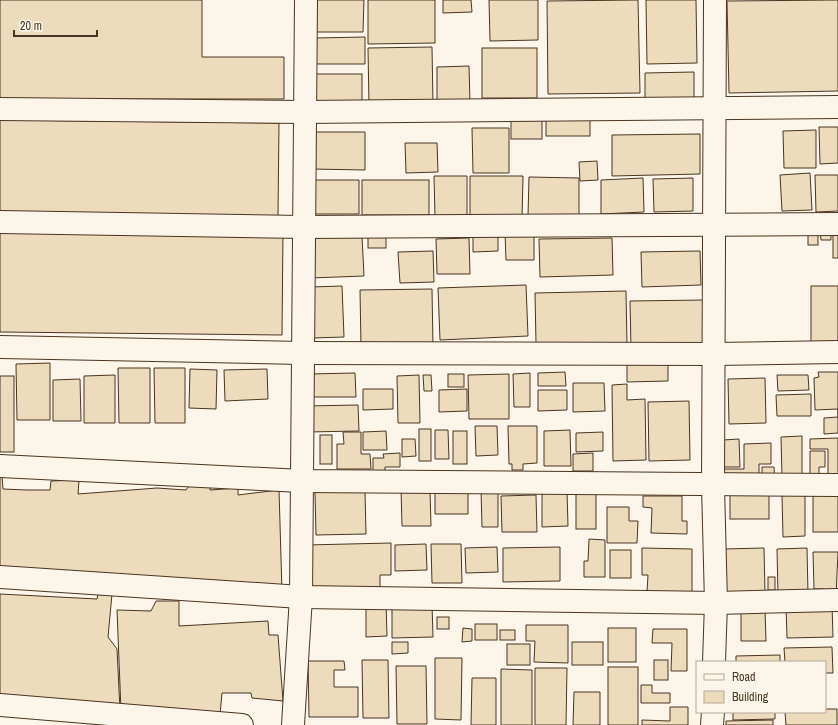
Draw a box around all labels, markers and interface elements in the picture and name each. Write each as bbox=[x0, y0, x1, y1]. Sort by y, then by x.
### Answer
scale bar bbox=[14, 12, 97, 38]
text: 20 m bbox=[20, 18, 42, 34]
legend bbox=[696, 661, 826, 713]
text: Road bbox=[732, 669, 756, 685]
text: Building bbox=[732, 689, 769, 705]

